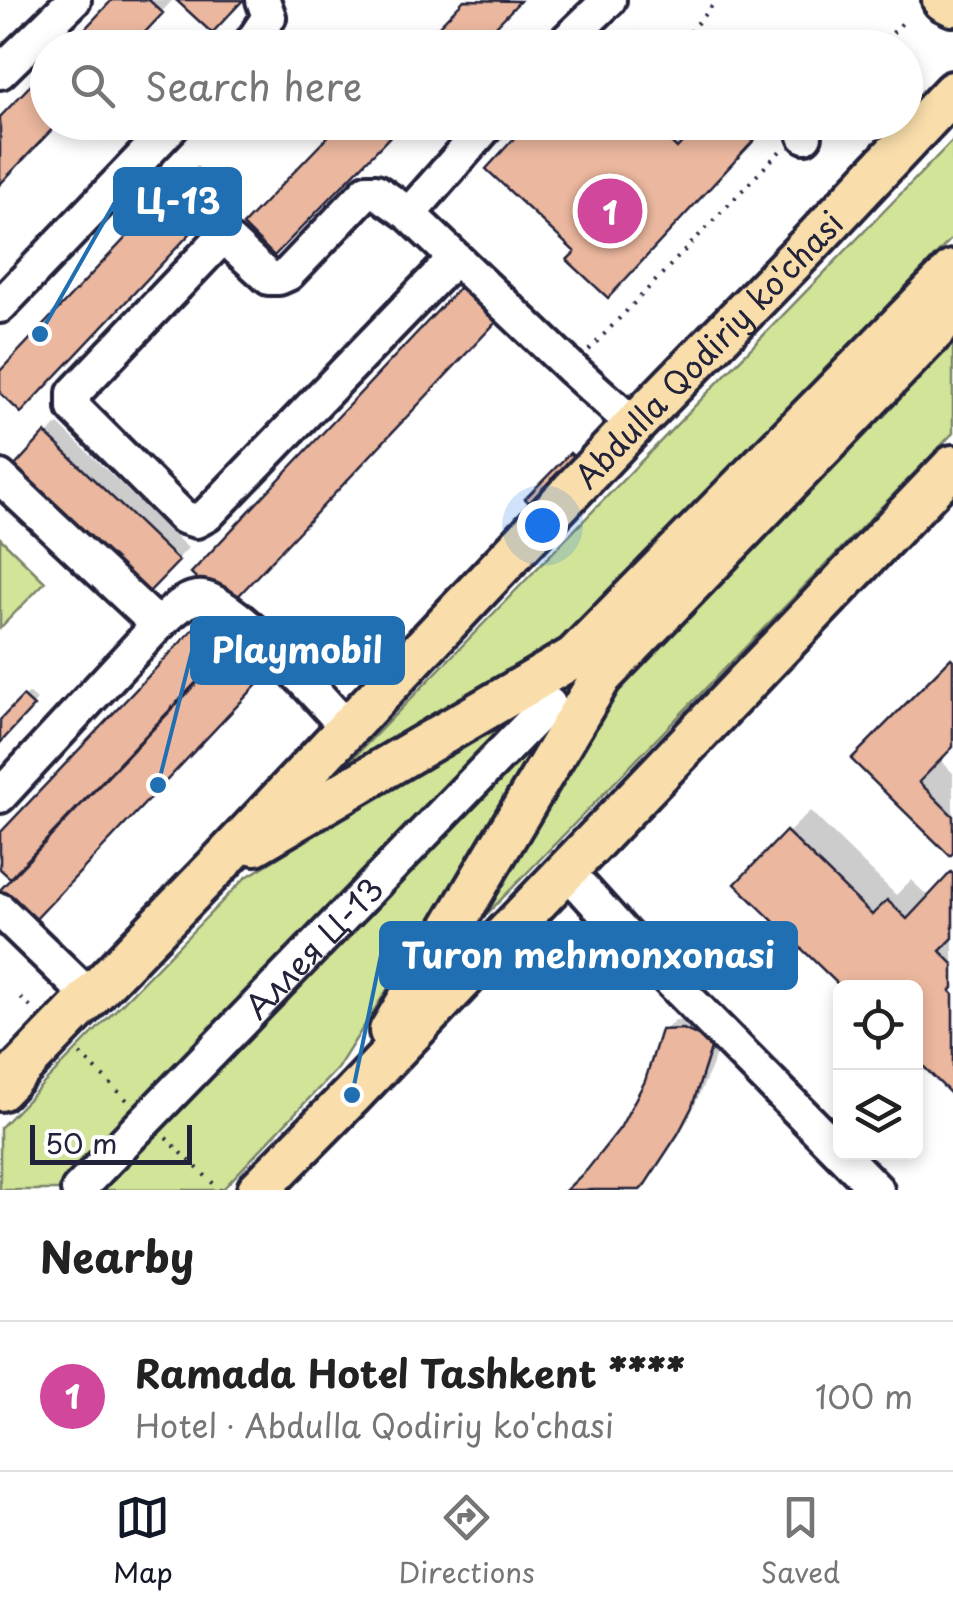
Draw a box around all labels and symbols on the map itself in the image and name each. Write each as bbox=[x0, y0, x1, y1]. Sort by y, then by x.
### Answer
callout: Ц-13 bbox=[115, 169, 240, 234]
text: Ц-13 bbox=[135, 173, 221, 226]
pin: 1 bbox=[578, 174, 642, 248]
street label: Abdulla Qodiriy ko'chasi bbox=[563, 200, 854, 498]
your location bbox=[517, 500, 568, 551]
callout: Playmobil bbox=[192, 618, 403, 683]
text: Playmobil bbox=[211, 622, 383, 675]
street label: Аллея Ц-13 bbox=[233, 865, 394, 1029]
callout: Turon mehmonxonasi bbox=[381, 923, 796, 988]
text: Turon mehmonxonasi bbox=[401, 927, 775, 980]
scale bar bbox=[30, 1120, 192, 1164]

